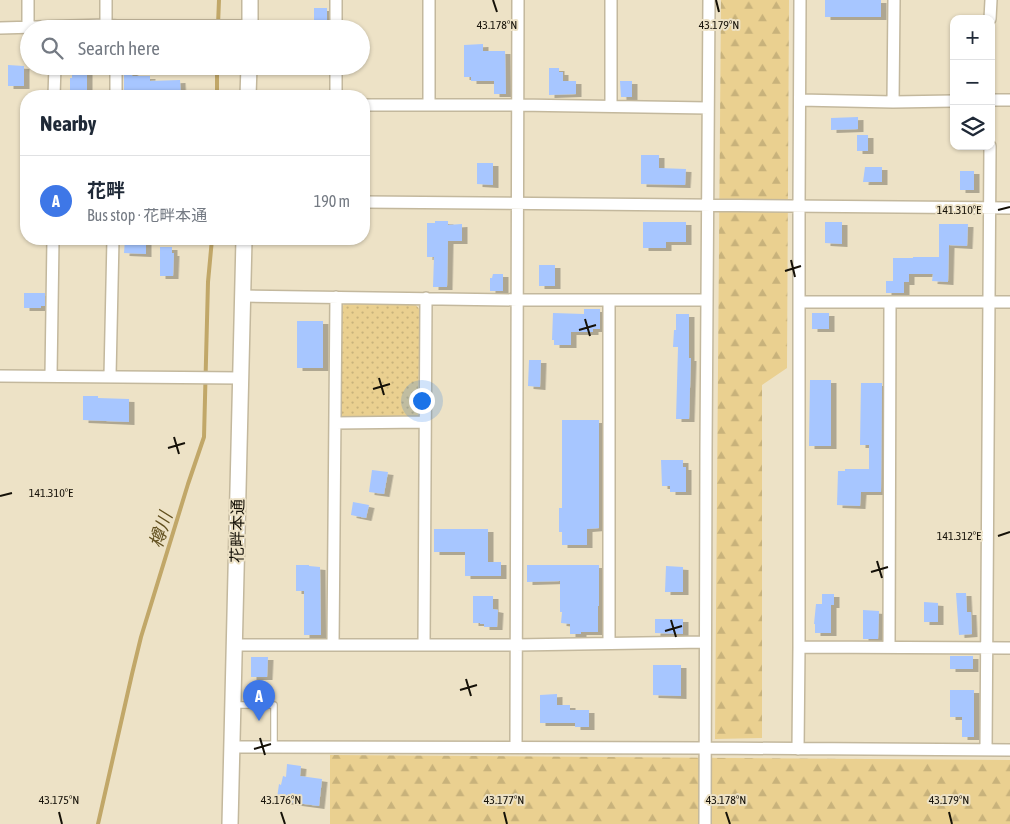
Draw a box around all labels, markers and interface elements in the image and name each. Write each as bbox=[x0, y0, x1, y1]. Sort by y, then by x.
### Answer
map controls bbox=[950, 15, 995, 150]
button: + bbox=[950, 15, 995, 60]
text: 43.178°N bbox=[477, 18, 517, 32]
text: 43.179°N bbox=[699, 18, 739, 32]
search box bbox=[20, 20, 370, 75]
icon: search bbox=[38, 34, 66, 62]
text: Search here bbox=[78, 37, 160, 59]
button: − bbox=[950, 60, 995, 105]
button: layers bbox=[950, 105, 995, 150]
text: Nearby bbox=[40, 111, 96, 135]
text: 花畔 bbox=[87, 179, 125, 201]
text: A bbox=[52, 192, 60, 210]
text: 190 m bbox=[314, 192, 350, 210]
text: 141.310°E bbox=[937, 203, 981, 217]
text: Bus stop · 花畔本通 bbox=[87, 206, 207, 224]
your location bbox=[409, 388, 435, 414]
text: 141.310°E bbox=[29, 486, 73, 500]
street label: 花畔本通 bbox=[227, 499, 247, 563]
water label: 樽川 bbox=[145, 508, 177, 550]
text: 141.312°E bbox=[937, 529, 981, 543]
pin: A bbox=[243, 680, 275, 721]
text: 43.175°N bbox=[39, 793, 79, 807]
text: 43.176°N bbox=[261, 793, 301, 807]
text: 43.177°N bbox=[484, 793, 524, 807]
text: 43.178°N bbox=[706, 793, 746, 807]
text: 43.179°N bbox=[929, 793, 969, 807]

